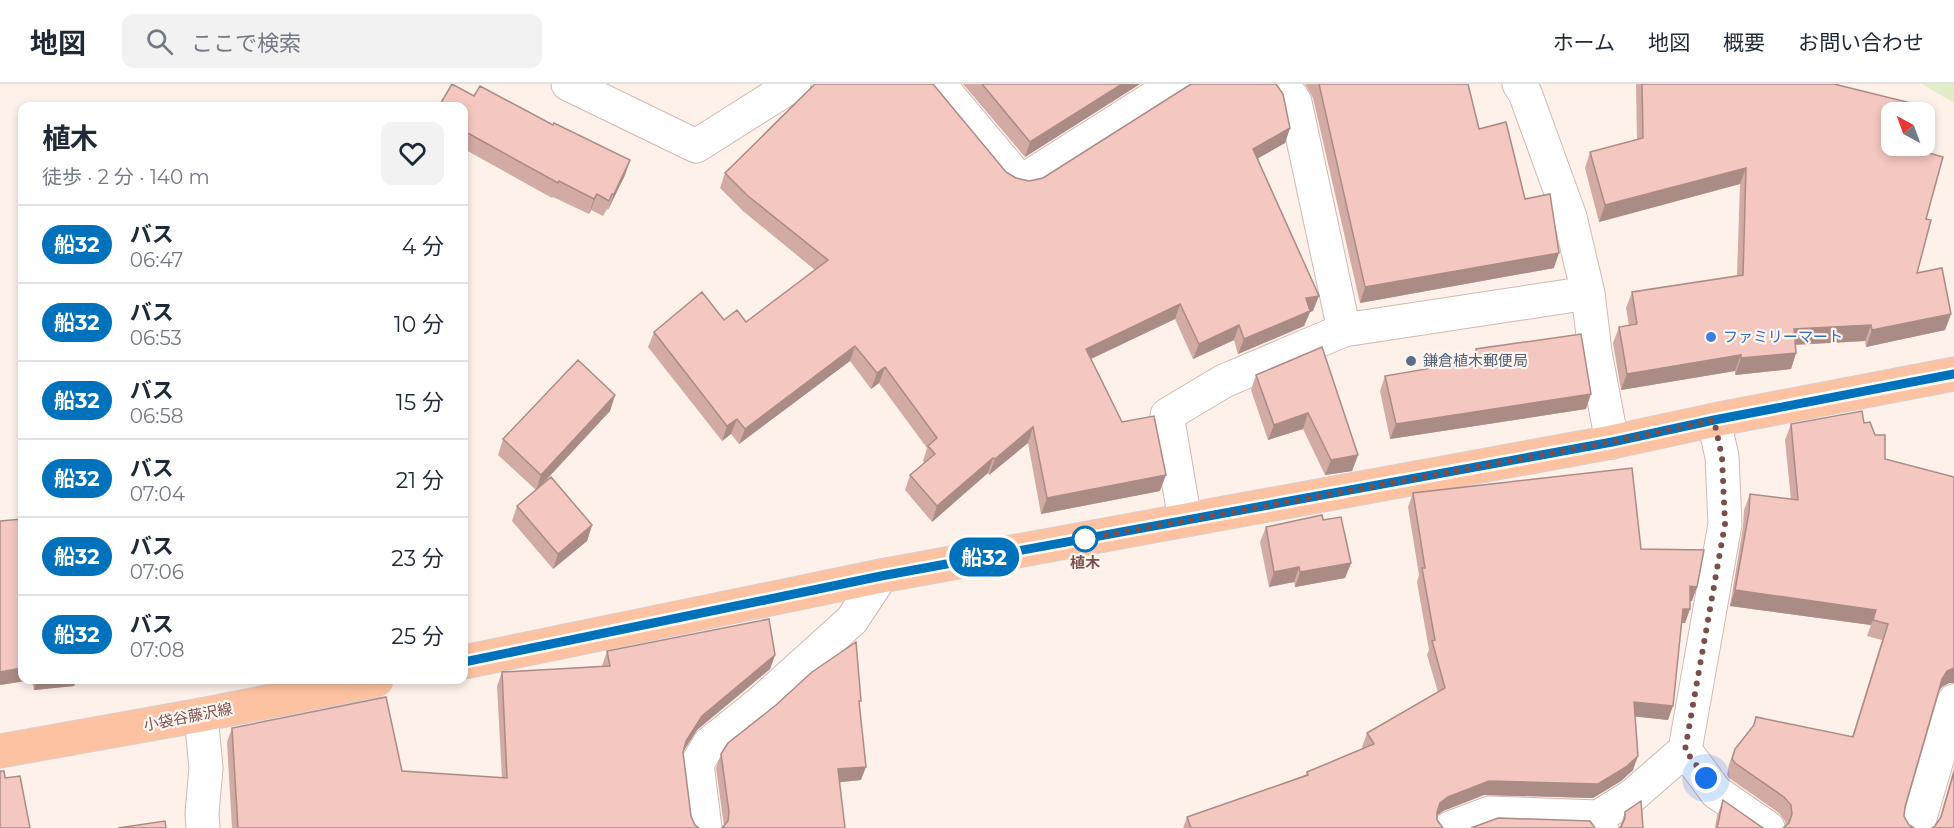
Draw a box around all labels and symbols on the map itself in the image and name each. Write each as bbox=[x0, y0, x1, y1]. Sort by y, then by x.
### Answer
north arrow bbox=[1881, 102, 1935, 156]
place label: ファミリーマート bbox=[1723, 327, 1843, 346]
marker: ファミリーマート bbox=[1704, 330, 1718, 344]
place label: 鎌倉植木郵便局 bbox=[1423, 351, 1528, 370]
marker: 鎌倉植木郵便局 bbox=[1404, 354, 1418, 368]
marker: 植木 bbox=[1072, 526, 1098, 552]
line badge: 船32 bbox=[950, 538, 1018, 576]
place label: 植木 bbox=[1070, 553, 1100, 572]
street label: 小袋谷藤沢線 bbox=[142, 699, 234, 734]
your location bbox=[1691, 763, 1721, 793]

